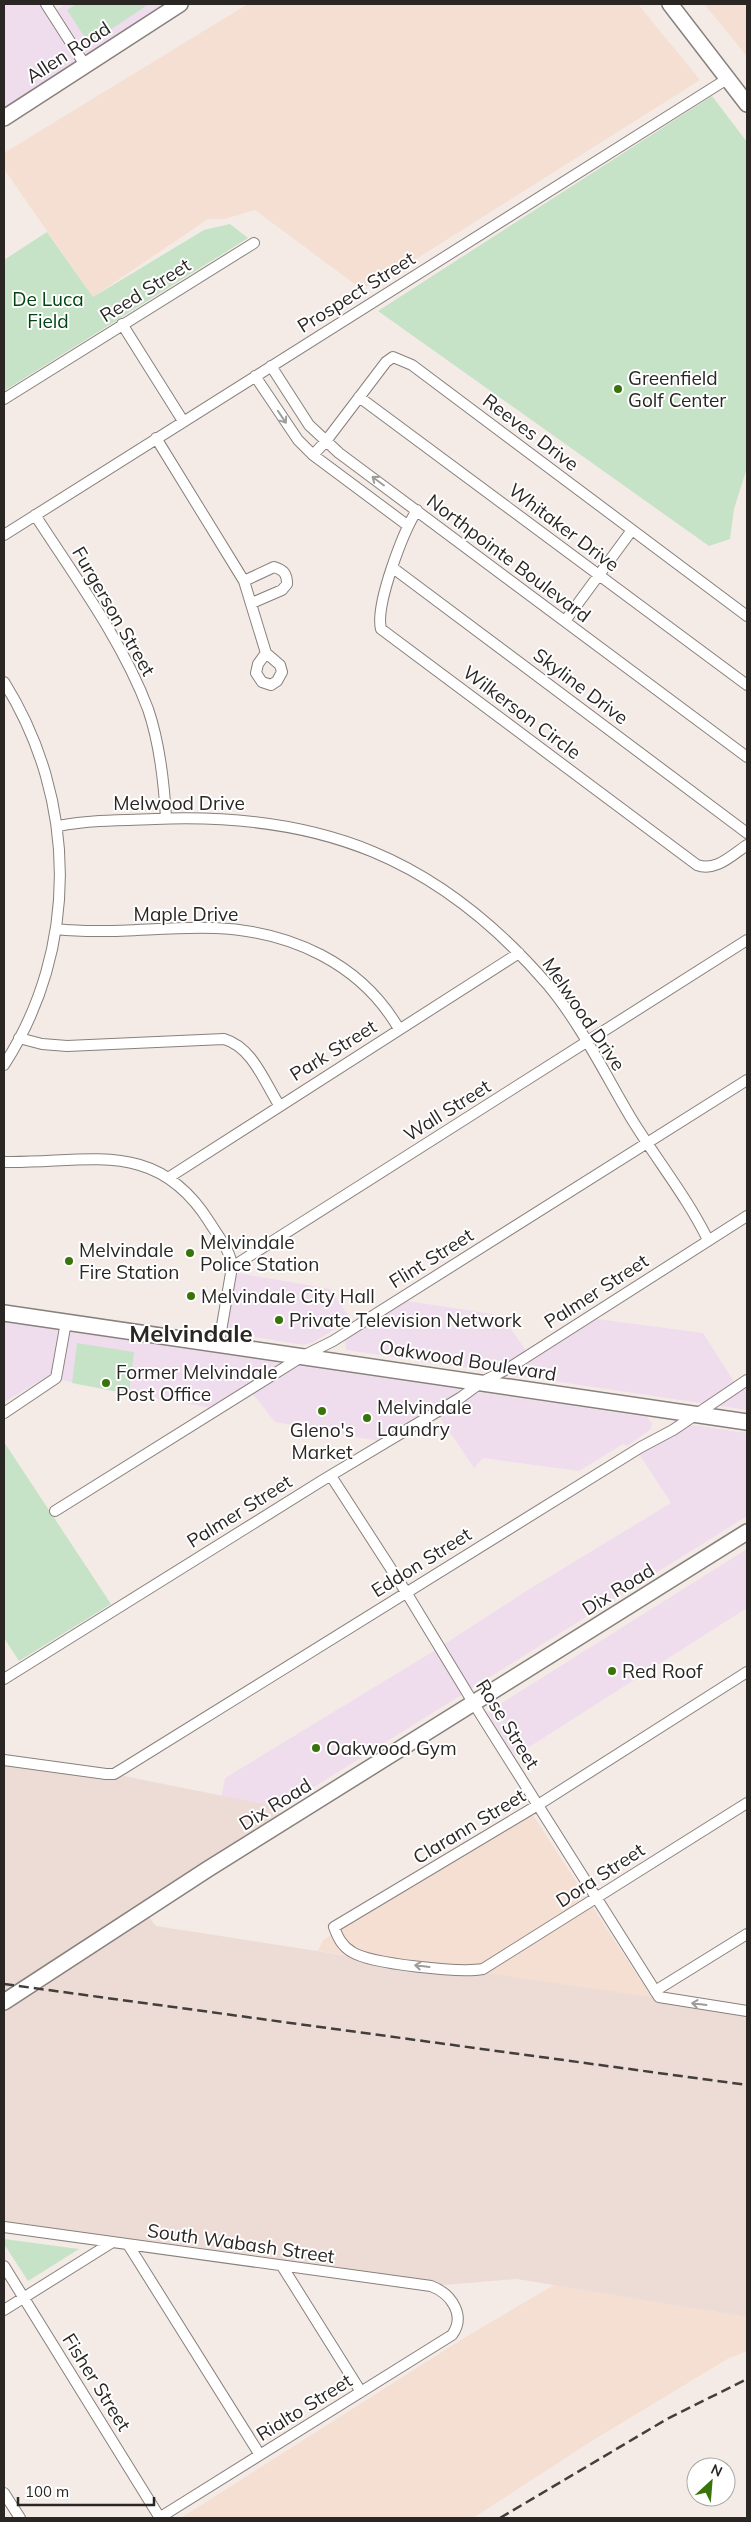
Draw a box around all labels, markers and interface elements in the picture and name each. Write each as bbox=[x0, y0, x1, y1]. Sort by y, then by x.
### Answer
street label: Allen Road bbox=[21, 16, 115, 88]
street label: Prospect Street bbox=[293, 246, 420, 338]
street label: Reed Street bbox=[95, 252, 195, 327]
park label: De Luca Field bbox=[12, 287, 84, 333]
place label: Greenfield Golf Center bbox=[628, 366, 726, 412]
marker: Greenfield Golf Center bbox=[612, 383, 624, 395]
street label: Reeves Drive bbox=[478, 388, 584, 476]
one-way arrow bbox=[277, 409, 287, 423]
one-way arrow bbox=[371, 476, 385, 486]
street label: Whitaker Drive bbox=[504, 478, 624, 576]
street label: Northpointe Boulevard bbox=[422, 489, 596, 627]
street label: Furgerson Street bbox=[67, 542, 161, 680]
street label: Skyline Drive bbox=[529, 642, 633, 730]
street label: Wilkerson Circle bbox=[458, 660, 586, 764]
street label: Melwood Drive bbox=[113, 791, 245, 815]
street label: Maple Drive bbox=[134, 902, 238, 926]
street label: Melwood Drive bbox=[537, 953, 631, 1075]
street label: Park Street bbox=[285, 1014, 381, 1086]
street label: Wall Street bbox=[399, 1074, 495, 1146]
street label: Flint Street bbox=[384, 1222, 478, 1293]
place label: Melvindale Police Station bbox=[200, 1230, 319, 1276]
place label: Melvindale Fire Station bbox=[79, 1238, 179, 1284]
marker: Melvindale Police Station bbox=[184, 1247, 196, 1259]
street label: Palmer Street bbox=[539, 1248, 653, 1334]
marker: Melvindale Fire Station bbox=[63, 1255, 75, 1267]
place label: Melvindale City Hall bbox=[201, 1284, 375, 1308]
marker: Melvindale City Hall bbox=[185, 1290, 197, 1302]
place label: Private Television Network bbox=[289, 1308, 522, 1332]
marker: Private Television Network bbox=[273, 1314, 285, 1326]
district label: Melvindale bbox=[129, 1318, 253, 1348]
street label: Oakwood Boulevard bbox=[378, 1334, 558, 1386]
place label: Former Melvindale Post Office bbox=[116, 1360, 278, 1406]
marker: Former Melvindale Post Office bbox=[100, 1377, 112, 1389]
place label: Melvindale Laundry bbox=[377, 1395, 472, 1441]
marker: Gleno's Market bbox=[316, 1405, 328, 1417]
marker: Melvindale Laundry bbox=[361, 1412, 373, 1424]
place label: Gleno's Market bbox=[290, 1418, 354, 1464]
street label: Palmer Street bbox=[182, 1469, 296, 1553]
street label: Eddon Street bbox=[367, 1522, 476, 1602]
street label: Dix Road bbox=[578, 1558, 658, 1620]
place label: Red Roof bbox=[622, 1659, 703, 1683]
marker: Red Roof bbox=[606, 1665, 618, 1677]
street label: Rose Street bbox=[471, 1675, 545, 1773]
place label: Oakwood Gym bbox=[326, 1736, 457, 1760]
marker: Oakwood Gym bbox=[310, 1742, 322, 1754]
street label: Dix Road bbox=[235, 1773, 315, 1835]
street label: Clarann Street bbox=[408, 1783, 530, 1869]
street label: Dora Street bbox=[551, 1837, 649, 1913]
one-way arrow bbox=[414, 1961, 430, 1971]
one-way arrow bbox=[692, 1999, 708, 2009]
street label: South Wabash Street bbox=[146, 2218, 336, 2268]
street label: Fisher Street bbox=[58, 2329, 137, 2436]
street label: Rialto Street bbox=[252, 2368, 357, 2446]
north arrow bbox=[686, 2457, 736, 2507]
text: N bbox=[708, 2460, 725, 2481]
scale bar bbox=[18, 2474, 154, 2506]
text: 100 m bbox=[25, 2482, 69, 2501]

